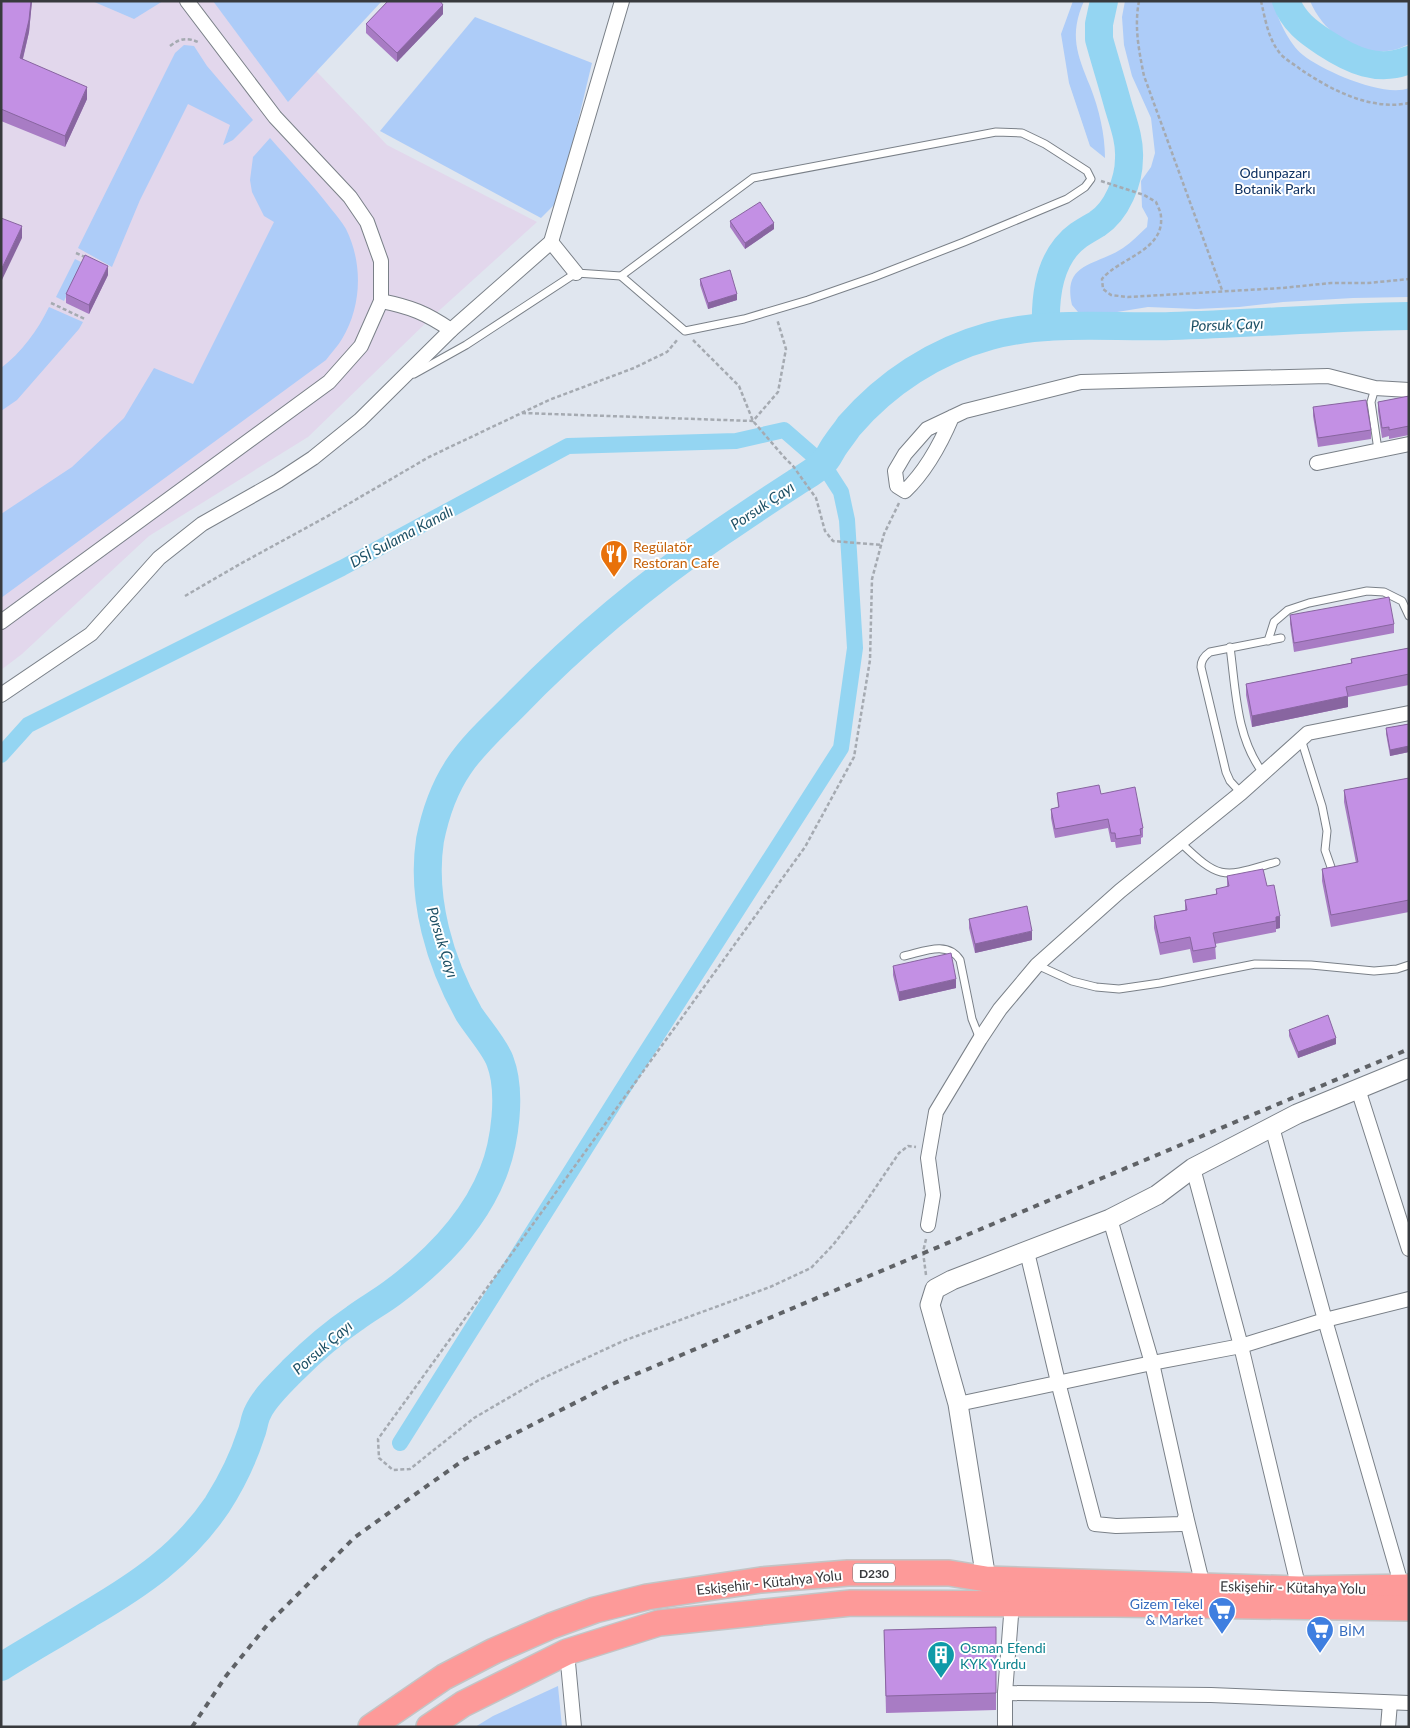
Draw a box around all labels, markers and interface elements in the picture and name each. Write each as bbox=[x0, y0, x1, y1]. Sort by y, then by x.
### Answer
park label: Odunpazarı Botanik Parkı bbox=[1234, 164, 1316, 197]
water label: Porsuk Çayı bbox=[1190, 314, 1264, 334]
water label: Porsuk Çayı bbox=[727, 477, 797, 533]
water label: DSİ Sulama Kanalı bbox=[346, 501, 456, 571]
place label: Regülatör Restoran Cafe bbox=[633, 538, 719, 571]
restaurant icon: Regülatör Restoran Cafe bbox=[599, 539, 629, 578]
water label: Porsuk Çayı bbox=[424, 904, 462, 980]
water label: Porsuk Çayı bbox=[289, 1316, 355, 1378]
road number: D230 bbox=[853, 1564, 895, 1582]
street label: Eskişehir - Kütahya Yolu bbox=[696, 1566, 842, 1598]
street label: Eskişehir - Kütahya Yolu bbox=[1220, 1577, 1366, 1597]
place label: Gizem Tekel & Market bbox=[1130, 1595, 1203, 1628]
supermarket icon: Gizem Tekel & Market bbox=[1207, 1596, 1237, 1635]
supermarket icon: BİM bbox=[1305, 1615, 1335, 1654]
place label: BİM bbox=[1339, 1622, 1365, 1639]
place label: Osman Efendi KYK Yurdu bbox=[960, 1639, 1046, 1672]
building icon: Osman Efendi KYK Yurdu bbox=[926, 1640, 956, 1679]

